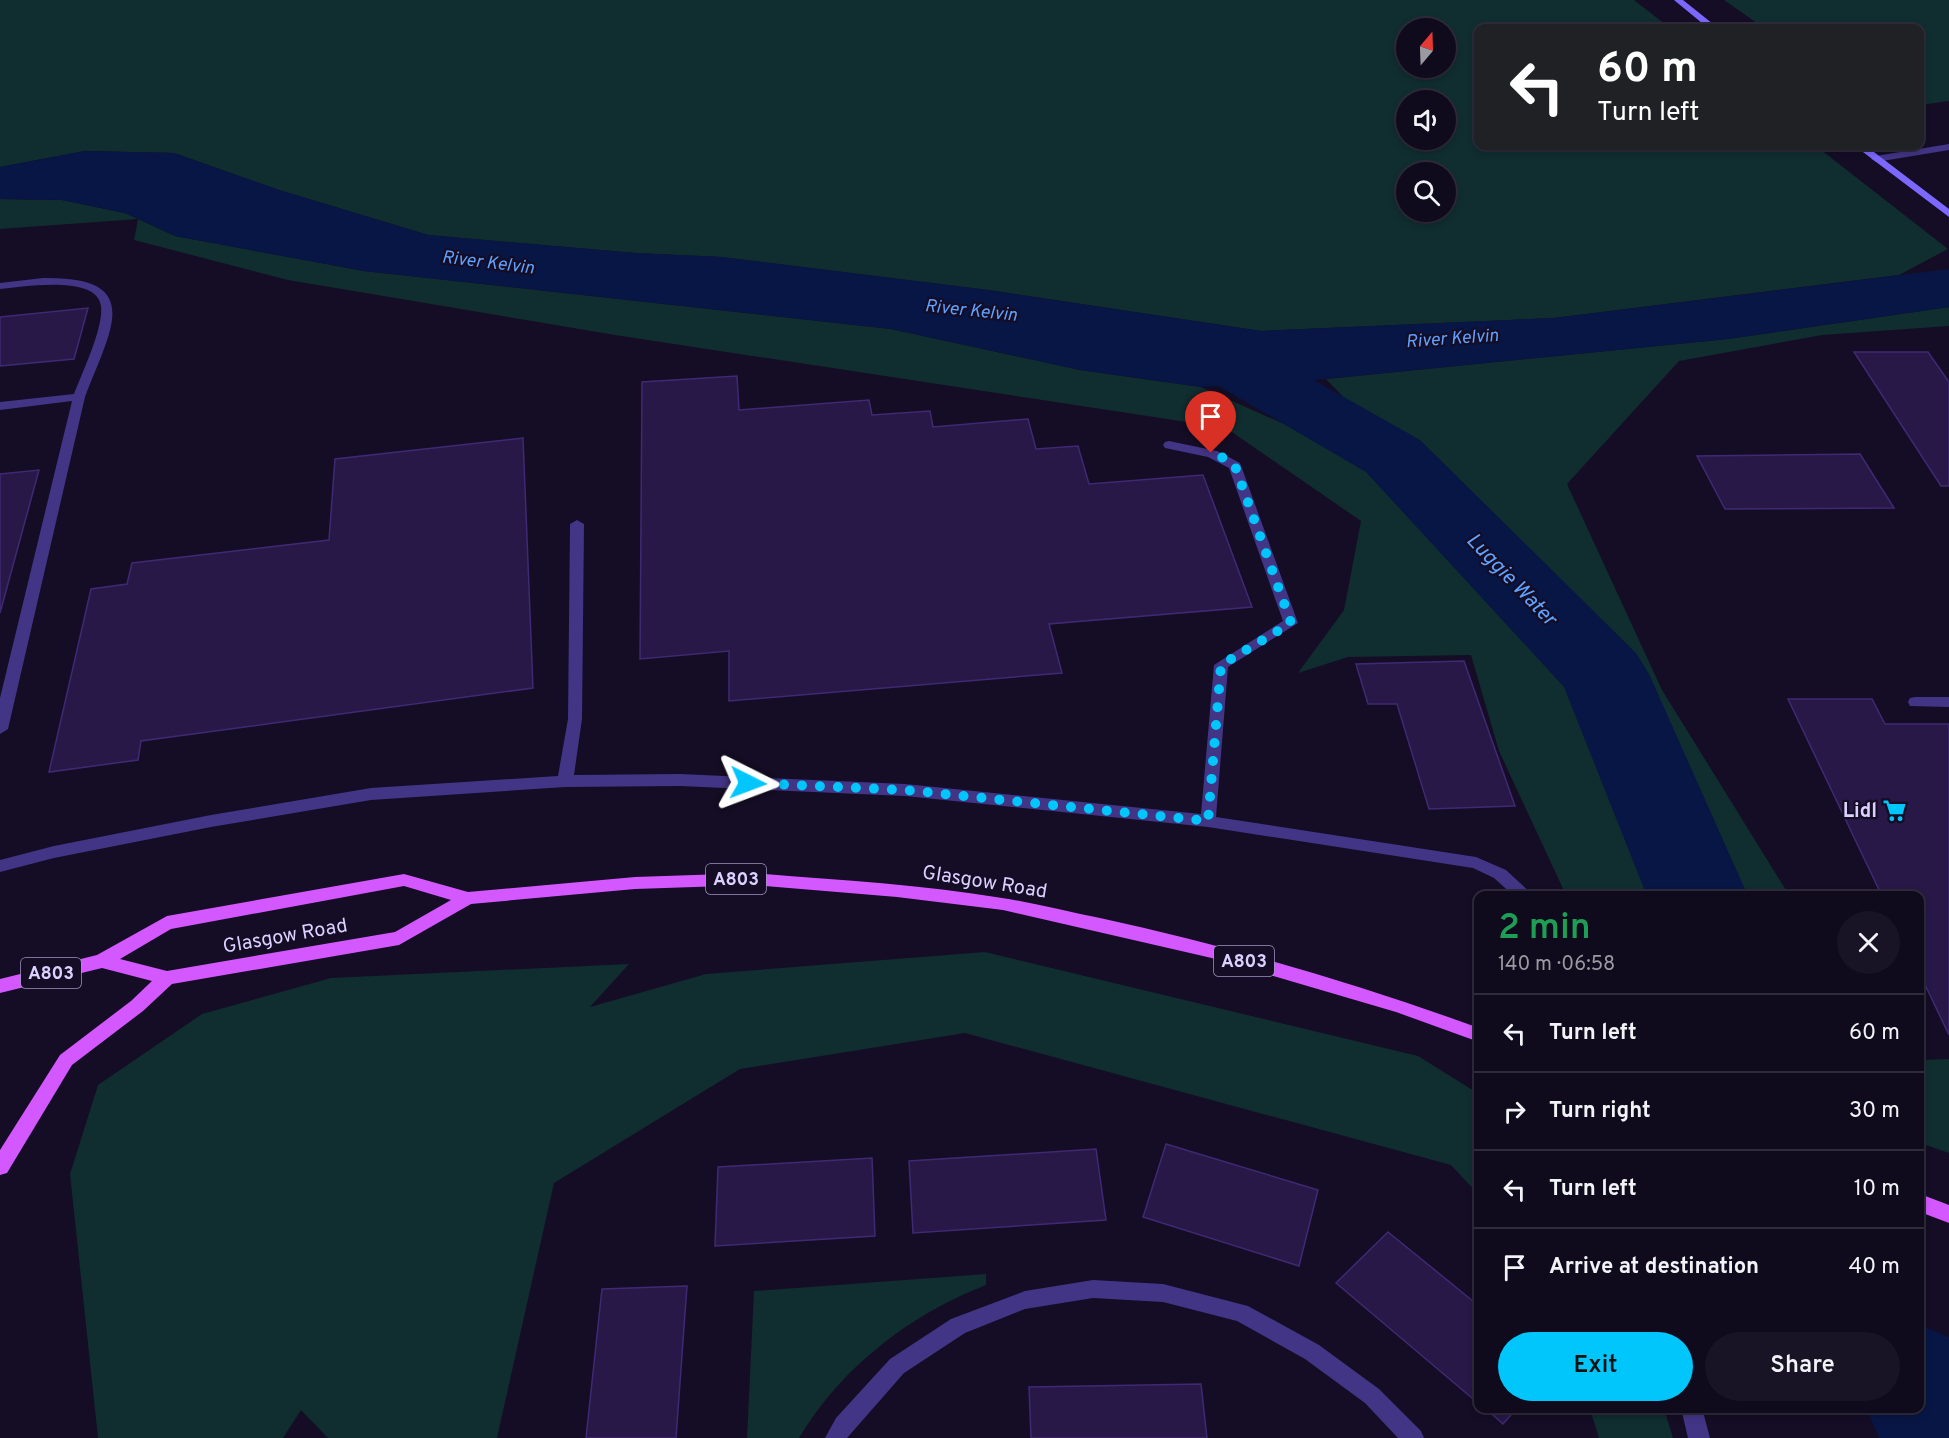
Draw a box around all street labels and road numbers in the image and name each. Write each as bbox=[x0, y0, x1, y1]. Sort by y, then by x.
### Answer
street label: Glasgow Road bbox=[920, 860, 1049, 906]
road number: A803 bbox=[706, 864, 766, 894]
street label: Glasgow Road bbox=[221, 913, 350, 961]
road number: A803 bbox=[1214, 946, 1274, 976]
road number: A803 bbox=[21, 958, 81, 988]

